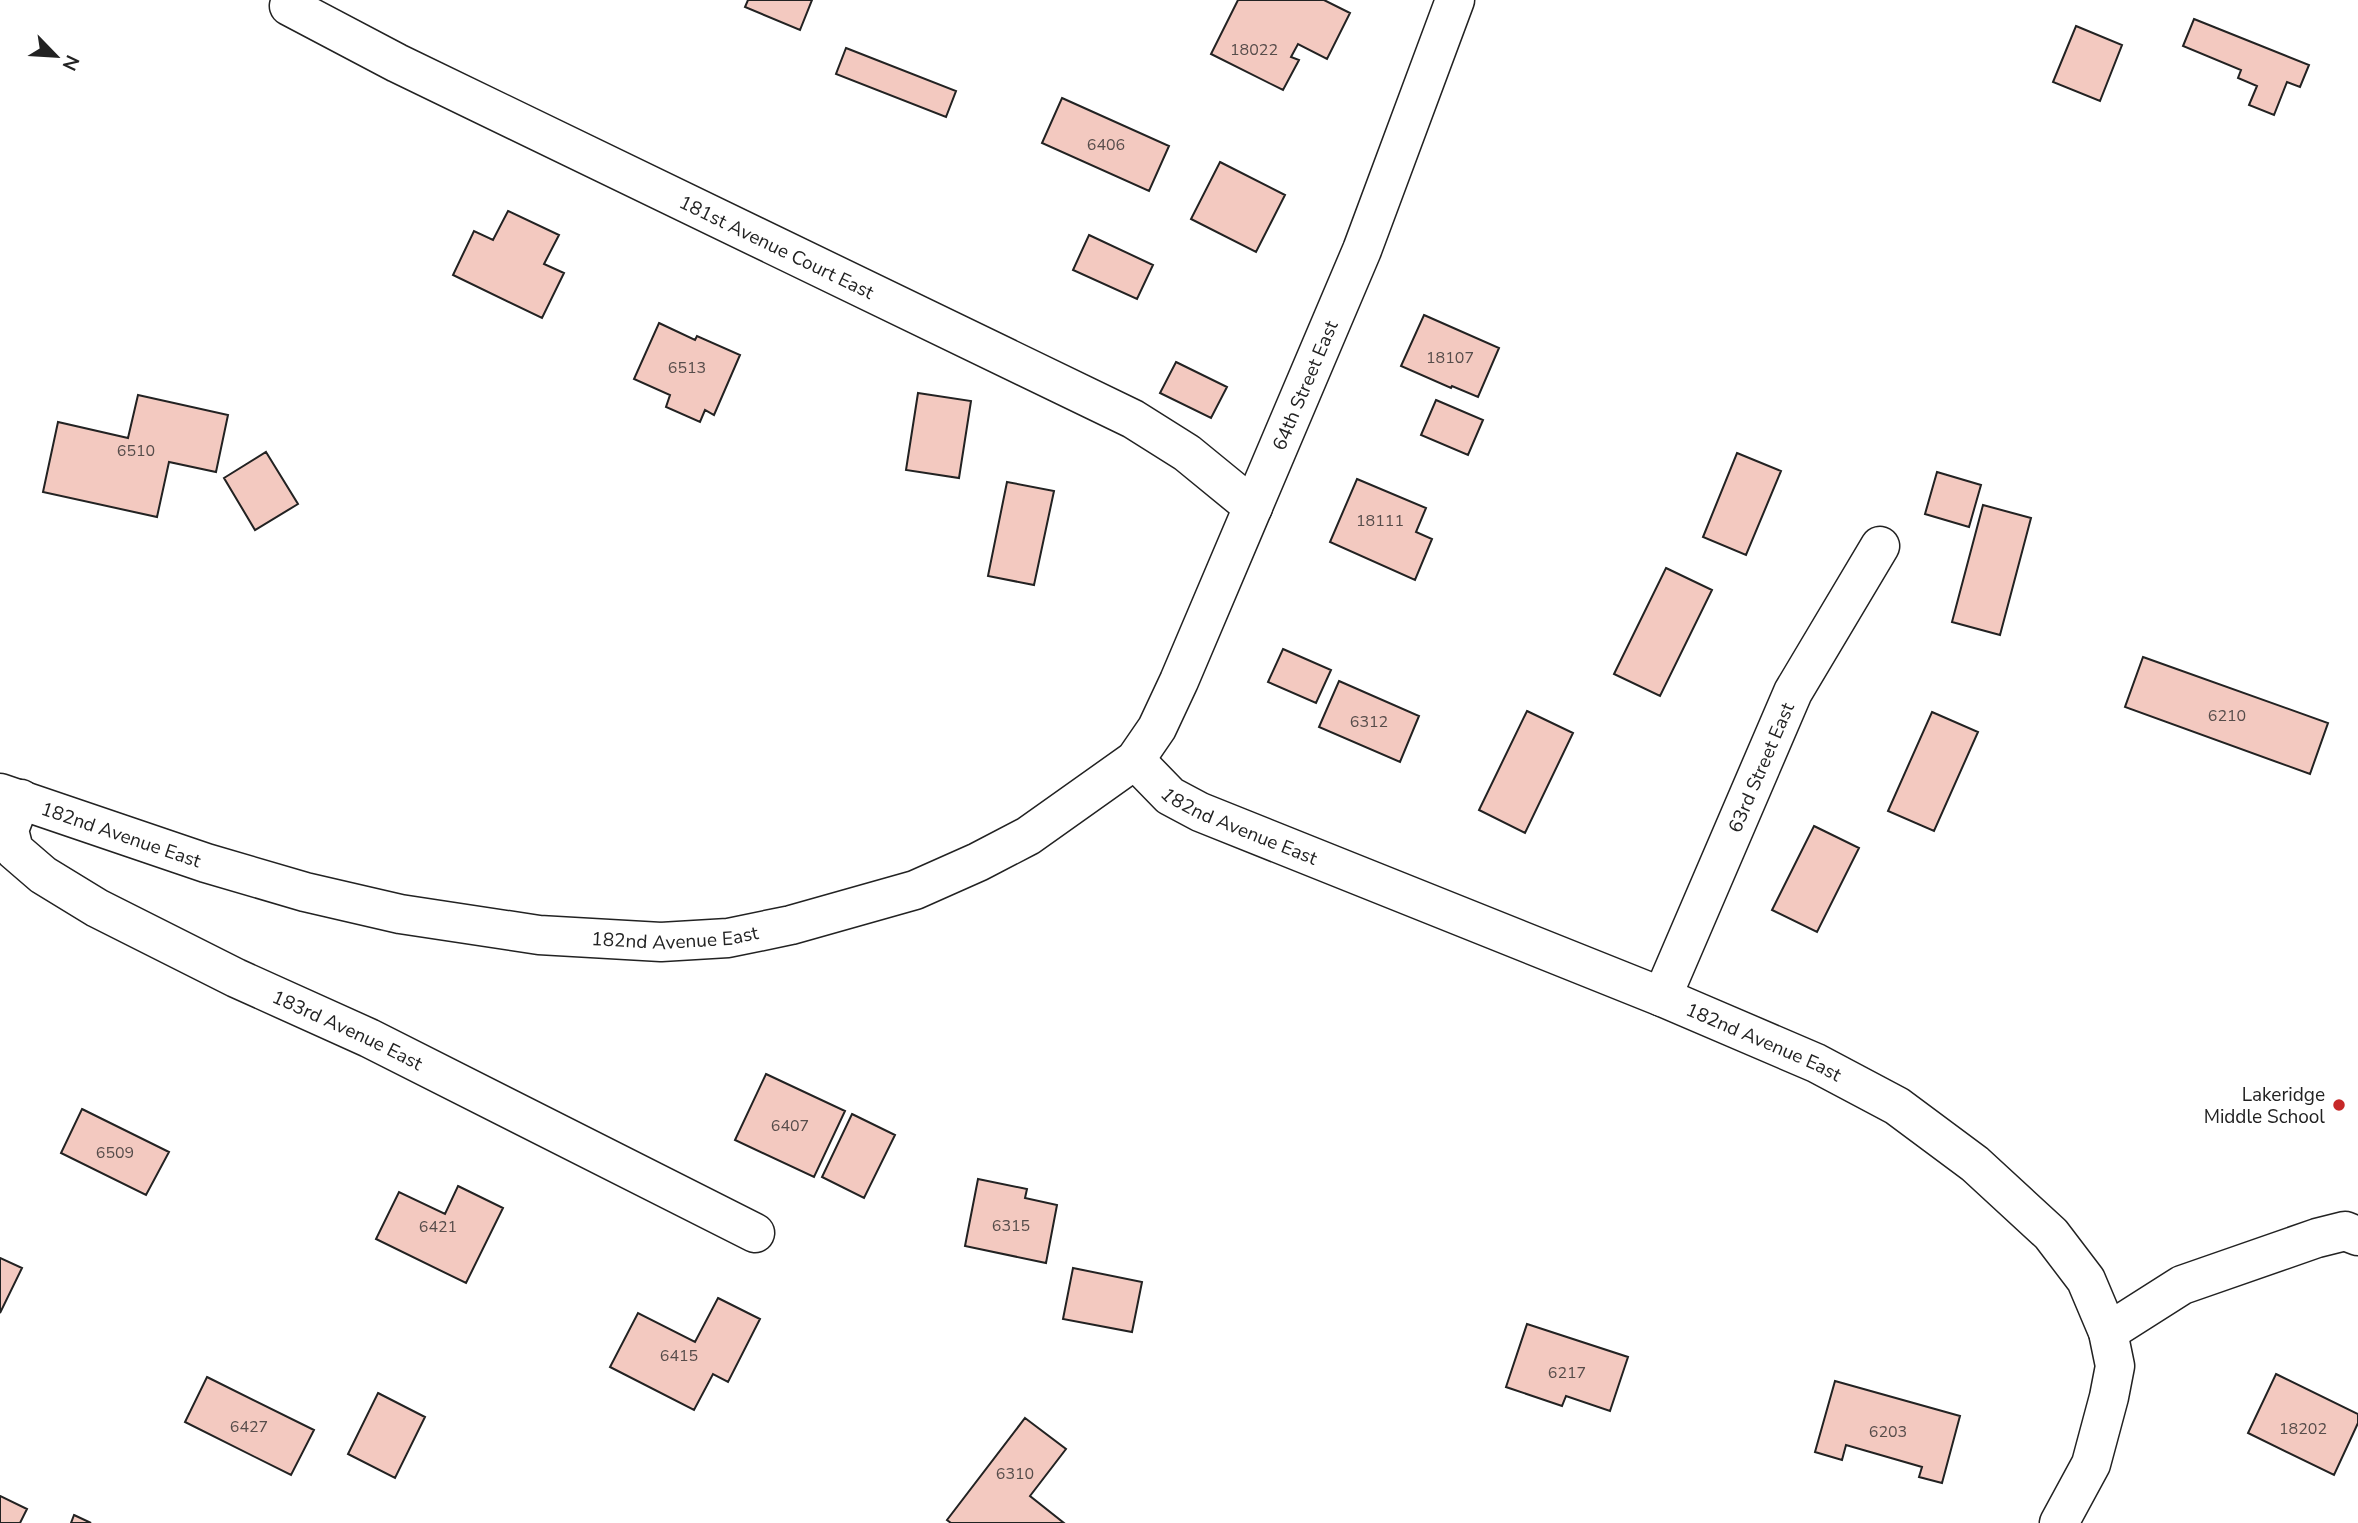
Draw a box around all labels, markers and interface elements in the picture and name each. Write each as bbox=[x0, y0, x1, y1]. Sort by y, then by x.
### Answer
north arrow bbox=[21, 21, 91, 91]
house number: 18022 bbox=[1230, 39, 1278, 61]
text: N bbox=[56, 51, 85, 75]
house number: 6406 bbox=[1087, 134, 1125, 156]
street label: 181st Avenue Court East bbox=[675, 189, 878, 306]
street label: 64th Street East bbox=[1266, 316, 1345, 454]
house number: 18107 bbox=[1426, 347, 1474, 369]
house number: 6513 bbox=[668, 357, 706, 379]
house number: 6510 bbox=[117, 440, 155, 462]
house number: 18111 bbox=[1356, 510, 1404, 532]
street label: 63rd Street East bbox=[1722, 698, 1801, 837]
house number: 6210 bbox=[2208, 705, 2246, 727]
house number: 6312 bbox=[1350, 711, 1388, 733]
street label: 182nd Avenue East bbox=[1154, 782, 1321, 872]
street label: 182nd Avenue East bbox=[37, 796, 205, 874]
street label: 182nd Avenue East bbox=[591, 920, 761, 956]
street label: 183rd Avenue East bbox=[268, 984, 427, 1077]
street label: 182nd Avenue East bbox=[1682, 997, 1846, 1088]
place label: Lakeridge Middle School bbox=[2204, 1082, 2325, 1130]
marker: Lakeridge Middle School bbox=[2331, 1097, 2347, 1113]
house number: 6407 bbox=[771, 1115, 809, 1137]
house number: 6509 bbox=[96, 1142, 134, 1164]
house number: 6315 bbox=[992, 1215, 1030, 1237]
house number: 6421 bbox=[419, 1216, 457, 1238]
house number: 6415 bbox=[660, 1345, 698, 1367]
house number: 6217 bbox=[1548, 1362, 1586, 1384]
house number: 6427 bbox=[230, 1416, 268, 1438]
house number: 18202 bbox=[2279, 1418, 2327, 1440]
house number: 6203 bbox=[1869, 1421, 1907, 1443]
house number: 6310 bbox=[996, 1463, 1034, 1485]

